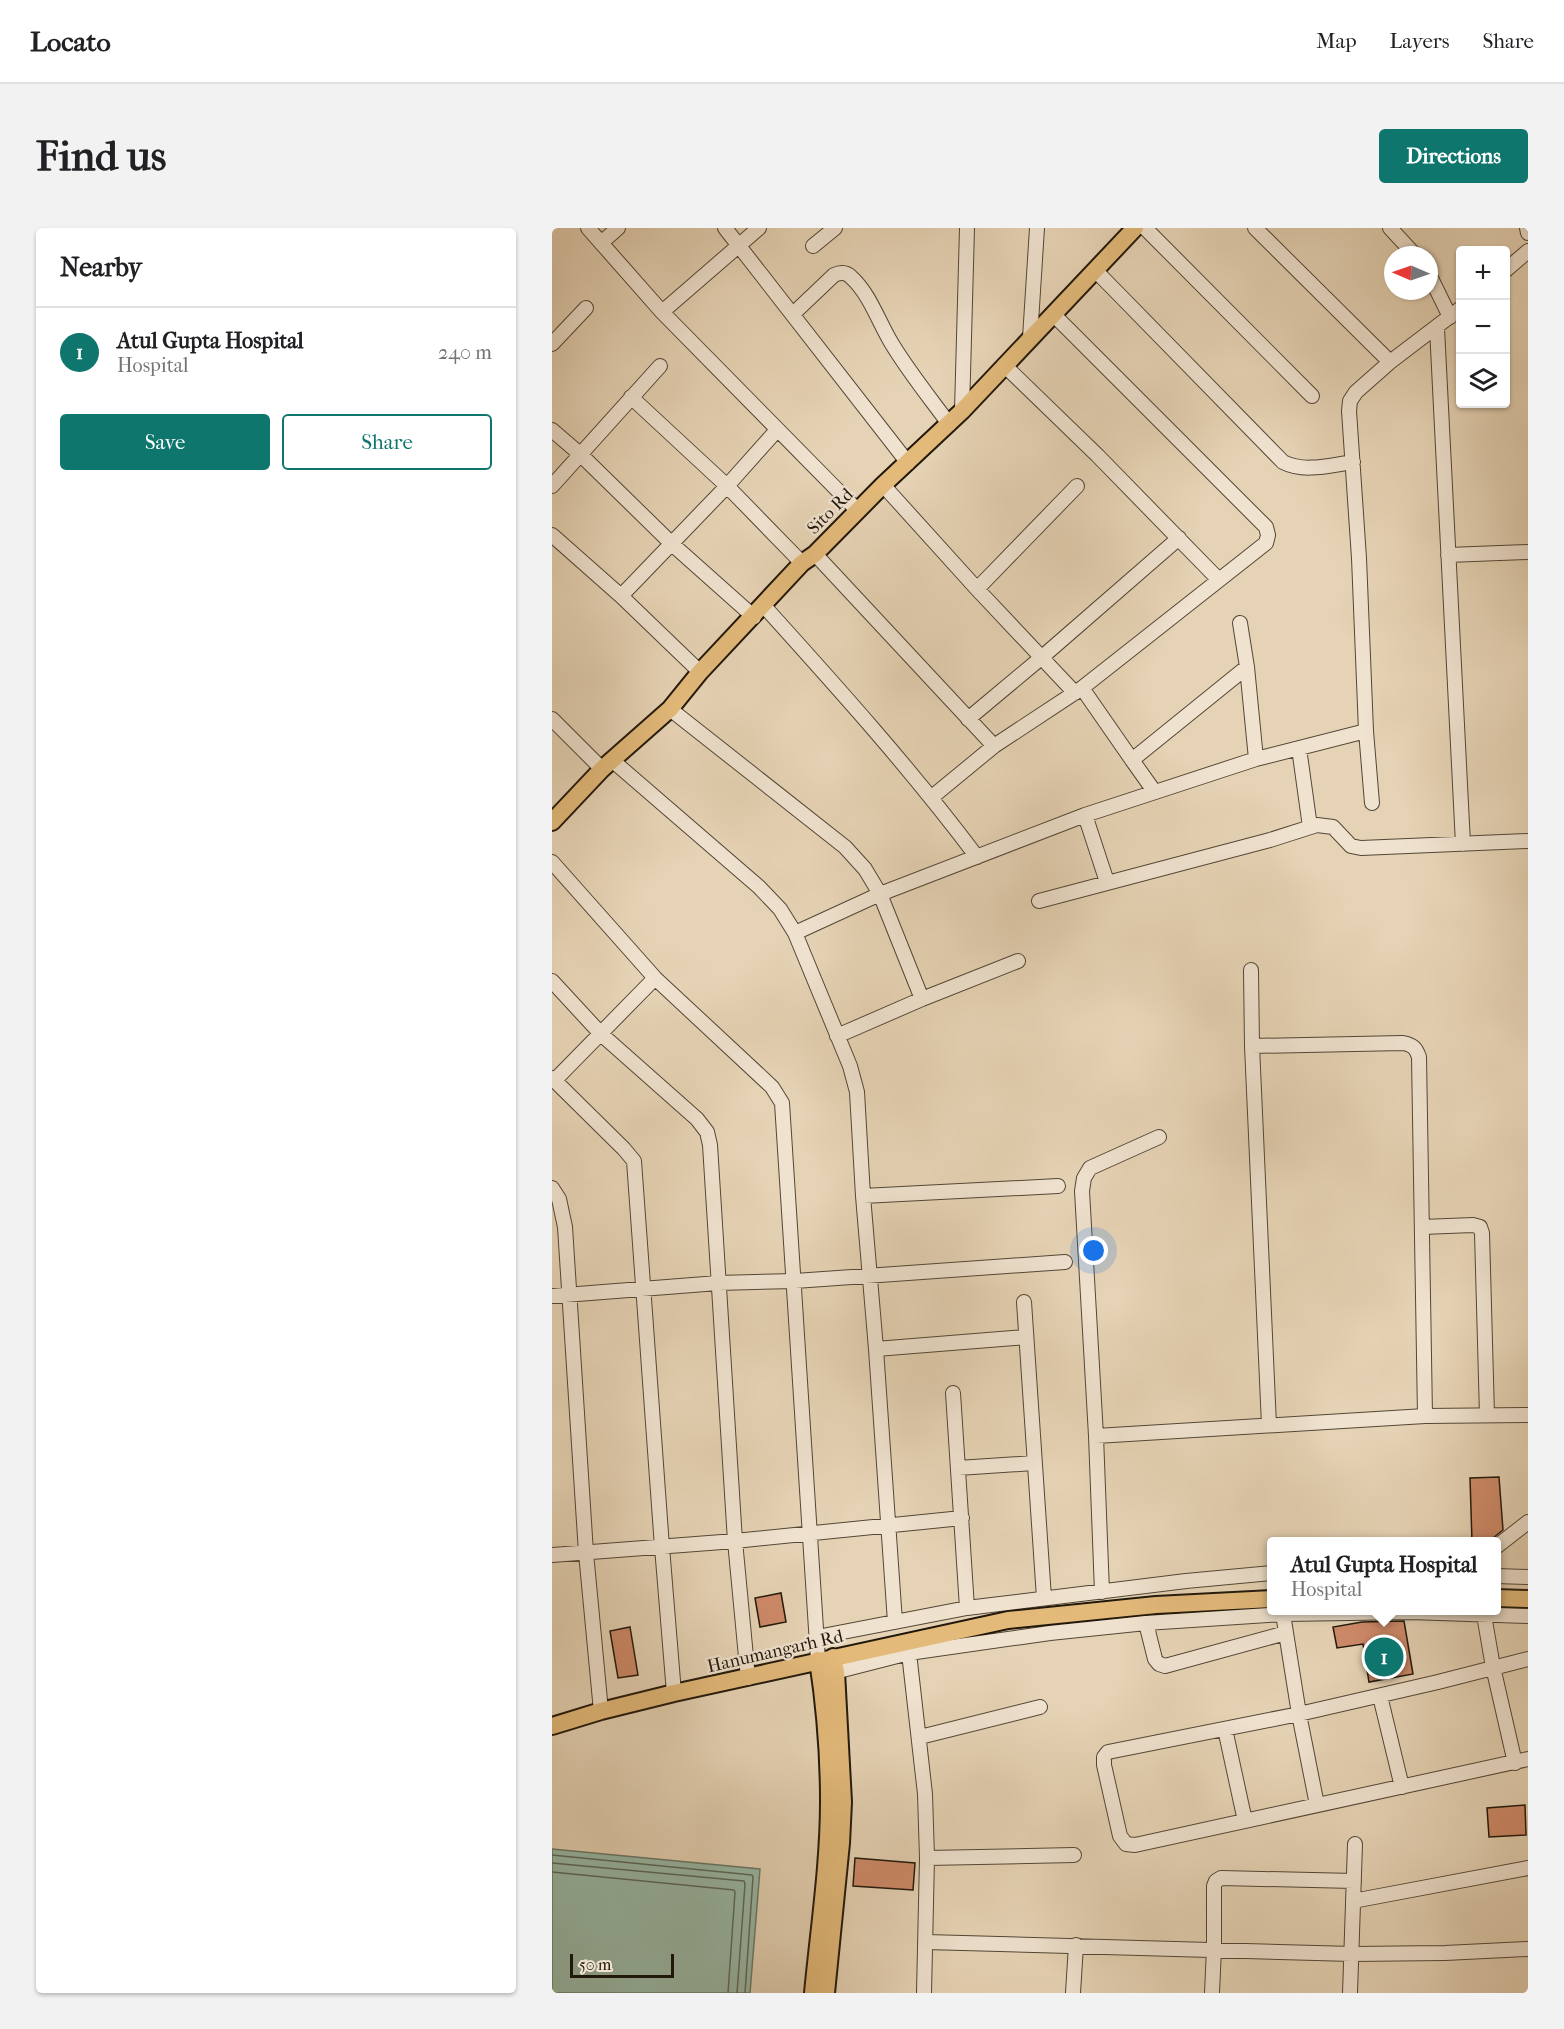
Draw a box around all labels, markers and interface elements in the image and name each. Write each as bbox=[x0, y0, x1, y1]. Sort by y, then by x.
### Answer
text: Locato bbox=[30, 25, 111, 58]
text: Map bbox=[1316, 29, 1357, 53]
text: Layers bbox=[1390, 29, 1449, 53]
text: Share bbox=[1482, 29, 1534, 53]
button: Directions bbox=[1379, 129, 1528, 183]
text: Find us bbox=[36, 132, 166, 181]
north arrow bbox=[1384, 246, 1438, 300]
map controls bbox=[1456, 246, 1510, 408]
button: + bbox=[1456, 246, 1510, 300]
text: Nearby bbox=[60, 252, 142, 283]
button: − bbox=[1456, 300, 1510, 354]
text: Atul Gupta Hospital bbox=[117, 328, 304, 354]
text: 1 bbox=[76, 341, 83, 364]
text: 240 m bbox=[438, 341, 492, 364]
text: Hospital bbox=[117, 354, 189, 377]
button: layers bbox=[1456, 354, 1510, 408]
button: Save bbox=[60, 414, 270, 470]
button: Share bbox=[282, 414, 492, 470]
street label: Sito Rd bbox=[803, 484, 858, 539]
your location bbox=[1079, 1236, 1108, 1265]
popup bbox=[1267, 1537, 1501, 1615]
text: Atul Gupta Hospital bbox=[1291, 1552, 1477, 1578]
text: Hospital bbox=[1291, 1578, 1362, 1601]
street label: Hanumangarh Rd bbox=[705, 1626, 845, 1677]
pin: 1 bbox=[1364, 1634, 1404, 1680]
scale bar bbox=[570, 1951, 674, 1978]
text: 50 m bbox=[579, 1955, 611, 1974]

